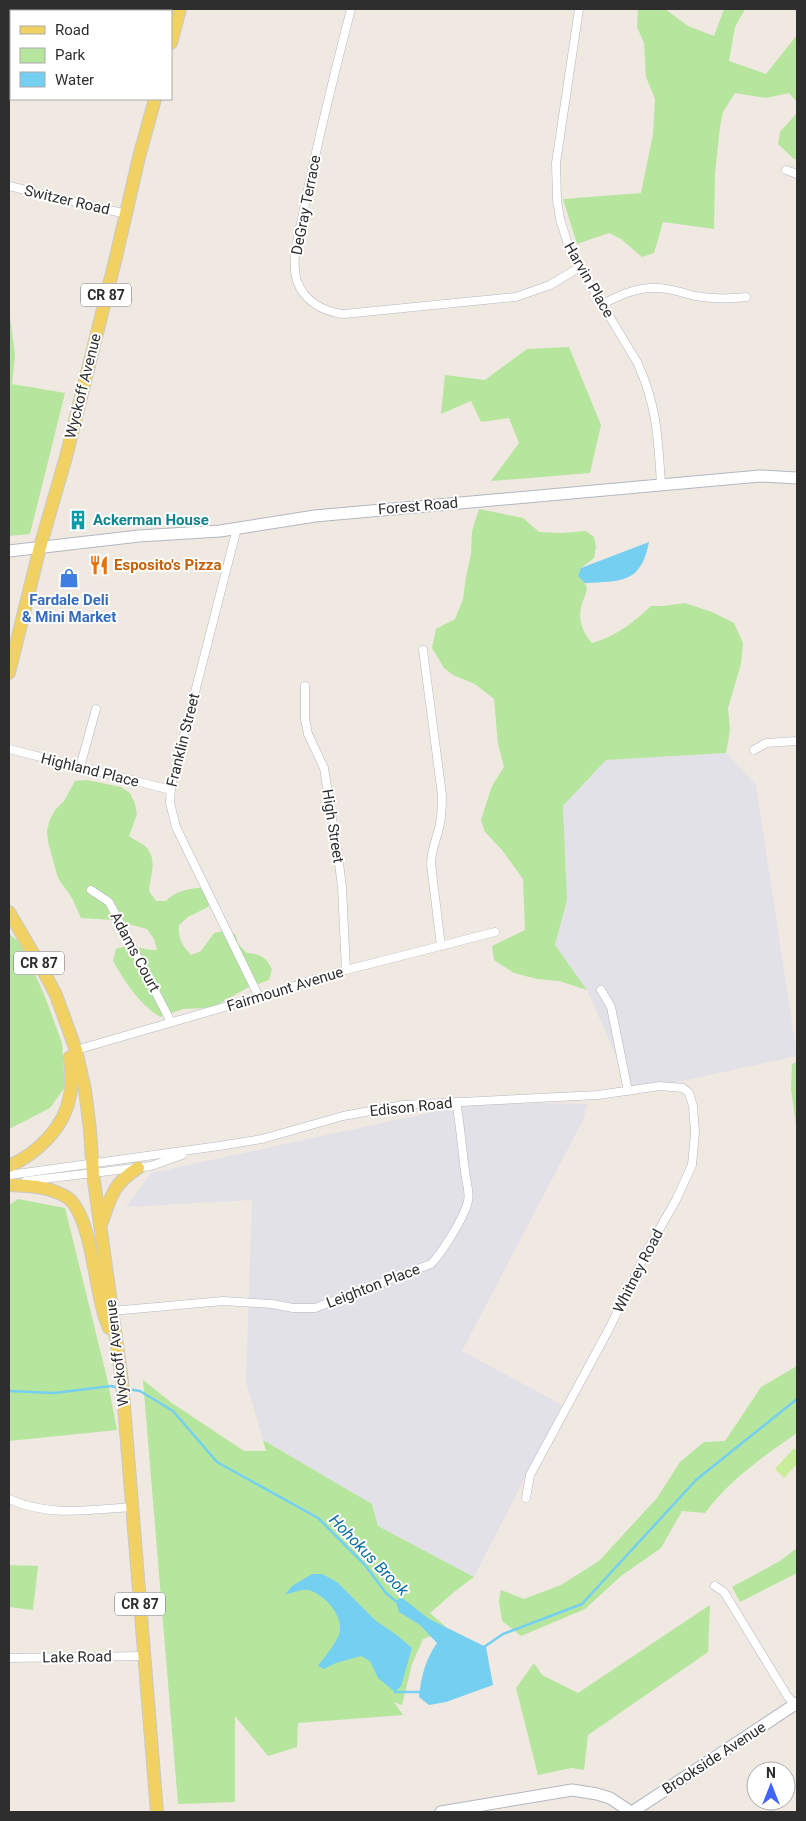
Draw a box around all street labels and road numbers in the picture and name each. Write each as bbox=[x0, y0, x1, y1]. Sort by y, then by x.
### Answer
street label: DeGray Terrace bbox=[287, 153, 325, 256]
street label: Switzer Road bbox=[22, 181, 112, 219]
street label: Harvin Place bbox=[560, 239, 618, 321]
road number: CR 87 bbox=[81, 284, 131, 306]
street label: Wyckoff Avenue bbox=[61, 332, 105, 440]
street label: Forest Road bbox=[377, 494, 459, 518]
street label: Franklin Street bbox=[163, 691, 203, 789]
street label: Highland Place bbox=[39, 749, 141, 791]
street label: High Street bbox=[318, 788, 348, 864]
street label: Adams Court bbox=[106, 909, 164, 995]
road number: CR 87 bbox=[14, 951, 64, 974]
street label: Fairmount Avenue bbox=[225, 963, 345, 1015]
street label: Edison Road bbox=[369, 1094, 453, 1120]
street label: Whitney Road bbox=[609, 1226, 667, 1316]
street label: Leighton Place bbox=[324, 1260, 422, 1312]
street label: Wyckoff Avenue bbox=[102, 1299, 132, 1407]
road number: CR 87 bbox=[115, 1592, 165, 1616]
street label: Lake Road bbox=[42, 1647, 112, 1667]
street label: Brookside Avenue bbox=[659, 1718, 769, 1798]

